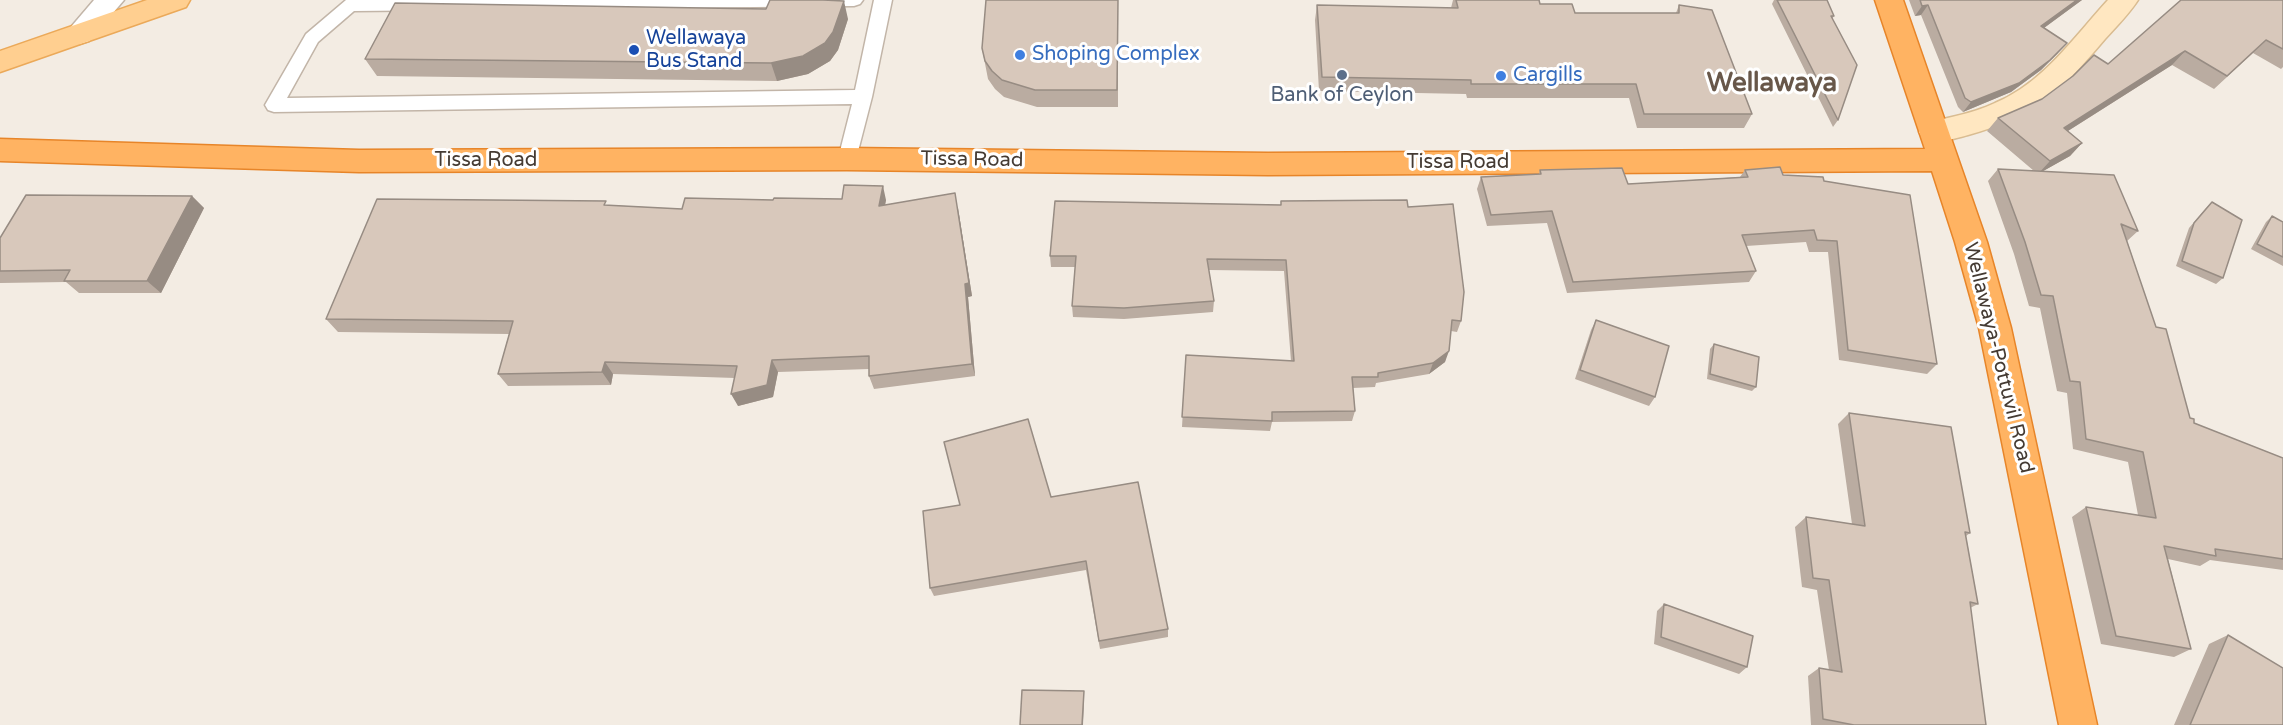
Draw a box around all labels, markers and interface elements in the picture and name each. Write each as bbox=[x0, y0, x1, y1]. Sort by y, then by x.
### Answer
place label: Wellawaya Bus Stand bbox=[646, 27, 746, 74]
marker: Wellawaya Bus Stand bbox=[627, 43, 641, 57]
place label: Shoping Complex bbox=[1032, 43, 1200, 67]
marker: Shoping Complex bbox=[1013, 48, 1027, 62]
place label: Cargills bbox=[1513, 64, 1583, 88]
marker: Bank of Ceylon bbox=[1335, 68, 1349, 82]
district label: Wellawaya bbox=[1707, 68, 1837, 100]
marker: Cargills bbox=[1494, 69, 1508, 83]
place label: Bank of Ceylon bbox=[1270, 84, 1414, 108]
street label: Tissa Road bbox=[920, 147, 1024, 173]
street label: Tissa Road bbox=[435, 149, 537, 173]
street label: Tissa Road bbox=[1407, 151, 1509, 175]
street label: Wellawaya-Pottuvil Road bbox=[1958, 240, 2038, 476]

